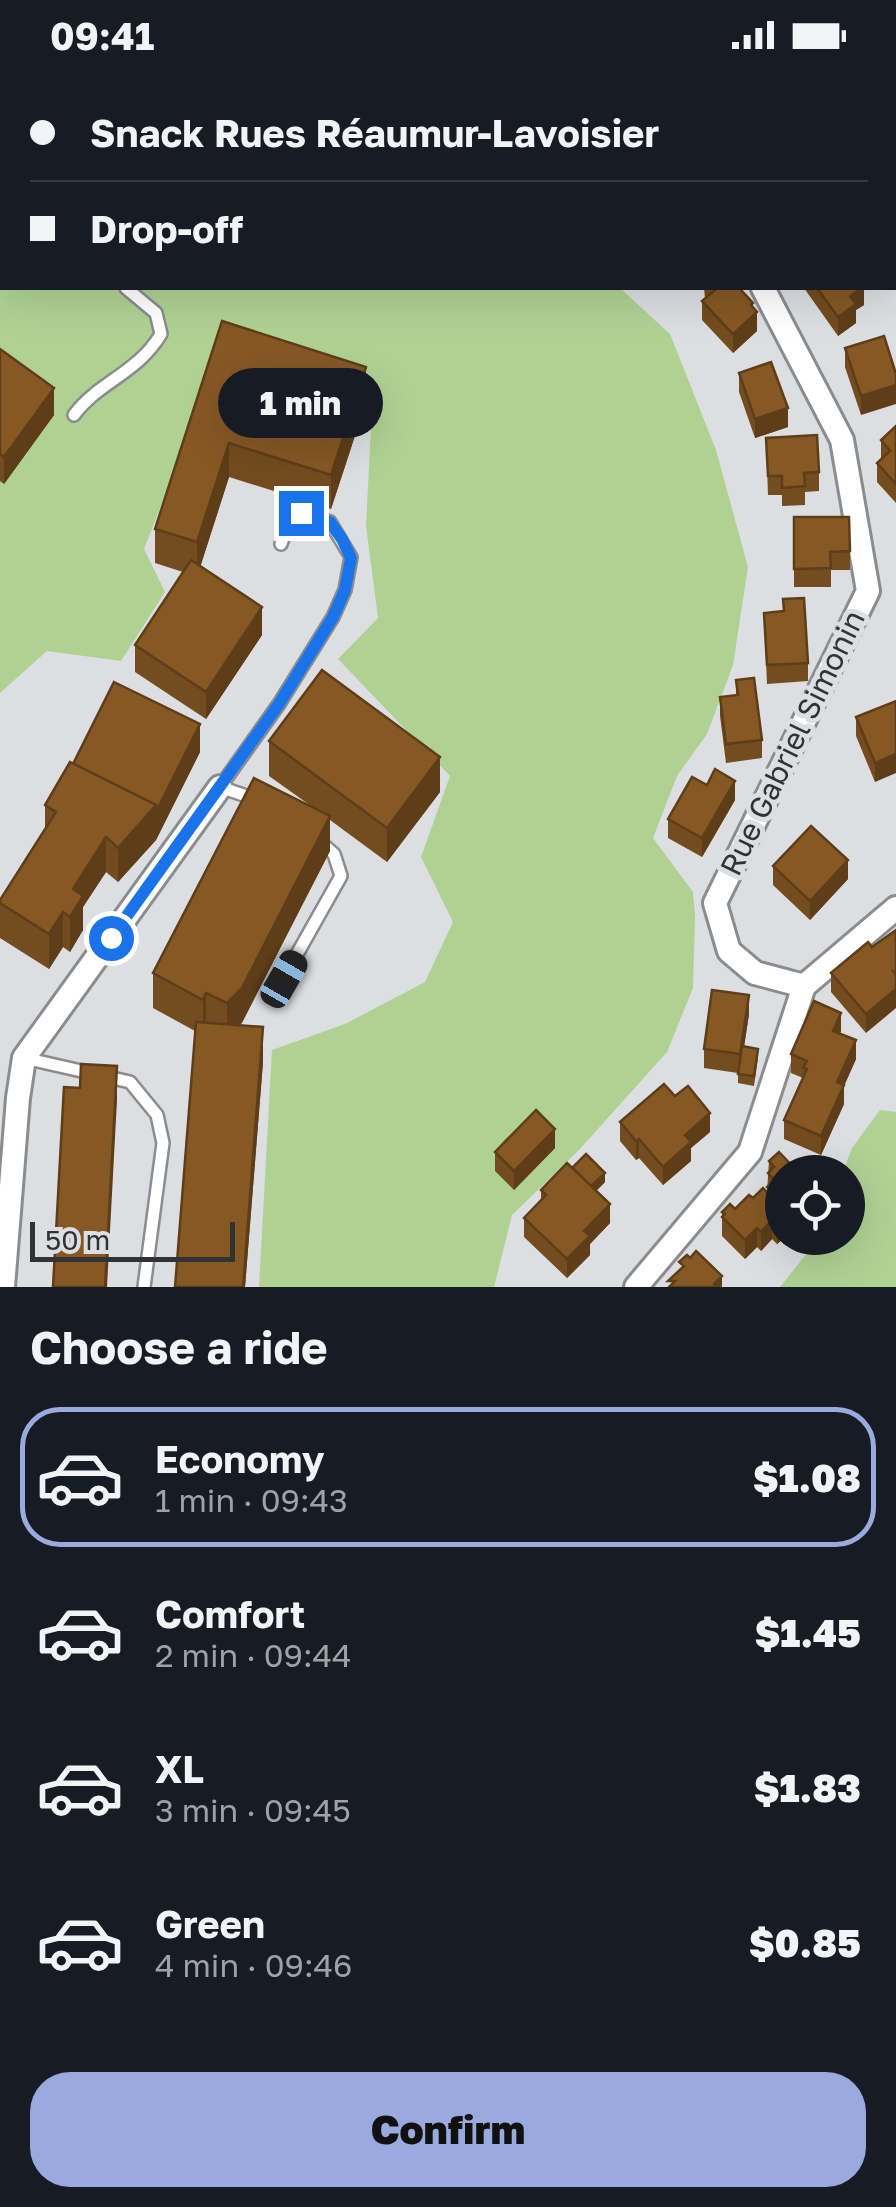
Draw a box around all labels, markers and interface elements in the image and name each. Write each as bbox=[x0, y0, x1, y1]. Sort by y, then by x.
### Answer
text: 09:41 bbox=[50, 13, 154, 58]
text: Snack Rues Réaumur-Lavoisier bbox=[90, 110, 659, 155]
text: Drop-off bbox=[90, 206, 243, 251]
callout: 1 min bbox=[218, 368, 384, 438]
text: 1 min bbox=[260, 384, 341, 422]
route end bbox=[279, 491, 324, 536]
street label: Rue Gabriel Simonin bbox=[712, 604, 872, 881]
route start bbox=[89, 916, 134, 961]
car bbox=[256, 946, 312, 1012]
map controls bbox=[765, 1155, 865, 1255]
button: locate bbox=[765, 1155, 865, 1255]
scale bar bbox=[30, 1217, 235, 1262]
text: 50 m bbox=[45, 1223, 110, 1256]
text: Choose a ride bbox=[30, 1320, 328, 1374]
icon: car bbox=[35, 1432, 125, 1522]
text: Economy bbox=[155, 1436, 324, 1481]
text: $1.08 bbox=[753, 1455, 861, 1500]
text: 1 min · 09:43 bbox=[155, 1481, 348, 1519]
icon: car bbox=[35, 1587, 125, 1677]
text: Comfort bbox=[155, 1591, 305, 1636]
text: $1.45 bbox=[755, 1610, 861, 1655]
text: 2 min · 09:44 bbox=[155, 1636, 352, 1674]
icon: car bbox=[35, 1742, 125, 1832]
text: XL bbox=[155, 1746, 204, 1791]
text: $1.83 bbox=[754, 1765, 861, 1810]
text: 3 min · 09:45 bbox=[155, 1791, 351, 1829]
icon: car bbox=[35, 1897, 125, 1987]
text: Green bbox=[155, 1901, 265, 1946]
text: $0.85 bbox=[749, 1920, 861, 1965]
text: 4 min · 09:46 bbox=[155, 1946, 352, 1984]
button: Confirm bbox=[30, 2072, 866, 2187]

